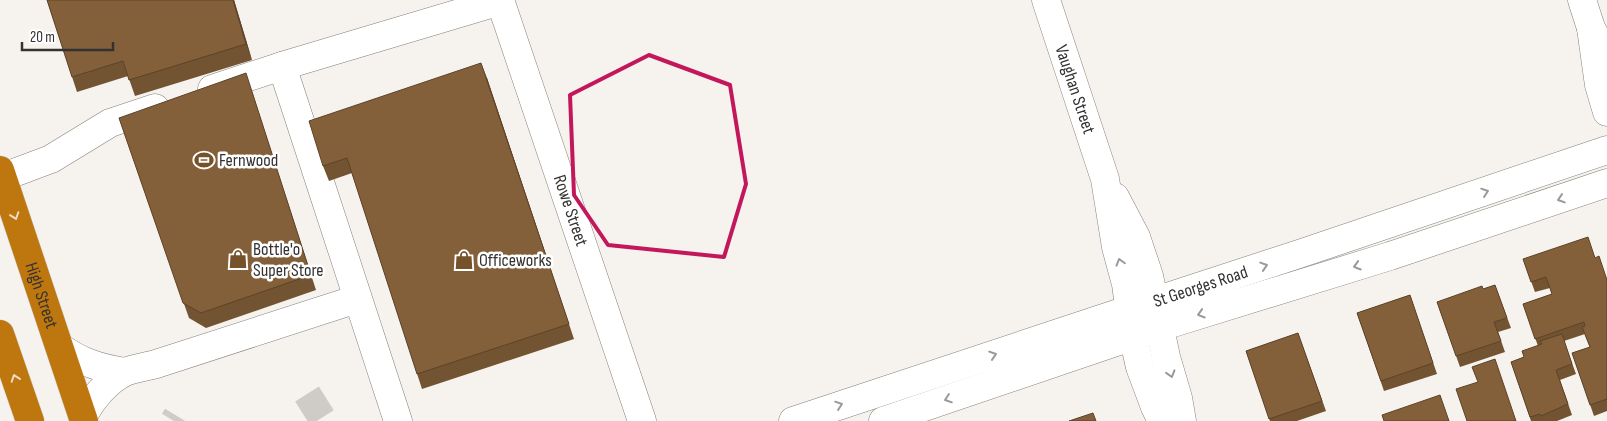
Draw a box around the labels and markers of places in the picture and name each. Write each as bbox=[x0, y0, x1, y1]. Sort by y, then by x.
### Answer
sports icon: Fernwood bbox=[193, 149, 215, 171]
place label: Fernwood bbox=[219, 150, 278, 171]
place label: Bottle'o Super Store bbox=[253, 239, 324, 281]
shop icon: Bottle'o Super Store bbox=[227, 248, 249, 270]
shop icon: Officeworks bbox=[453, 249, 475, 271]
place label: Officeworks bbox=[479, 250, 552, 271]

